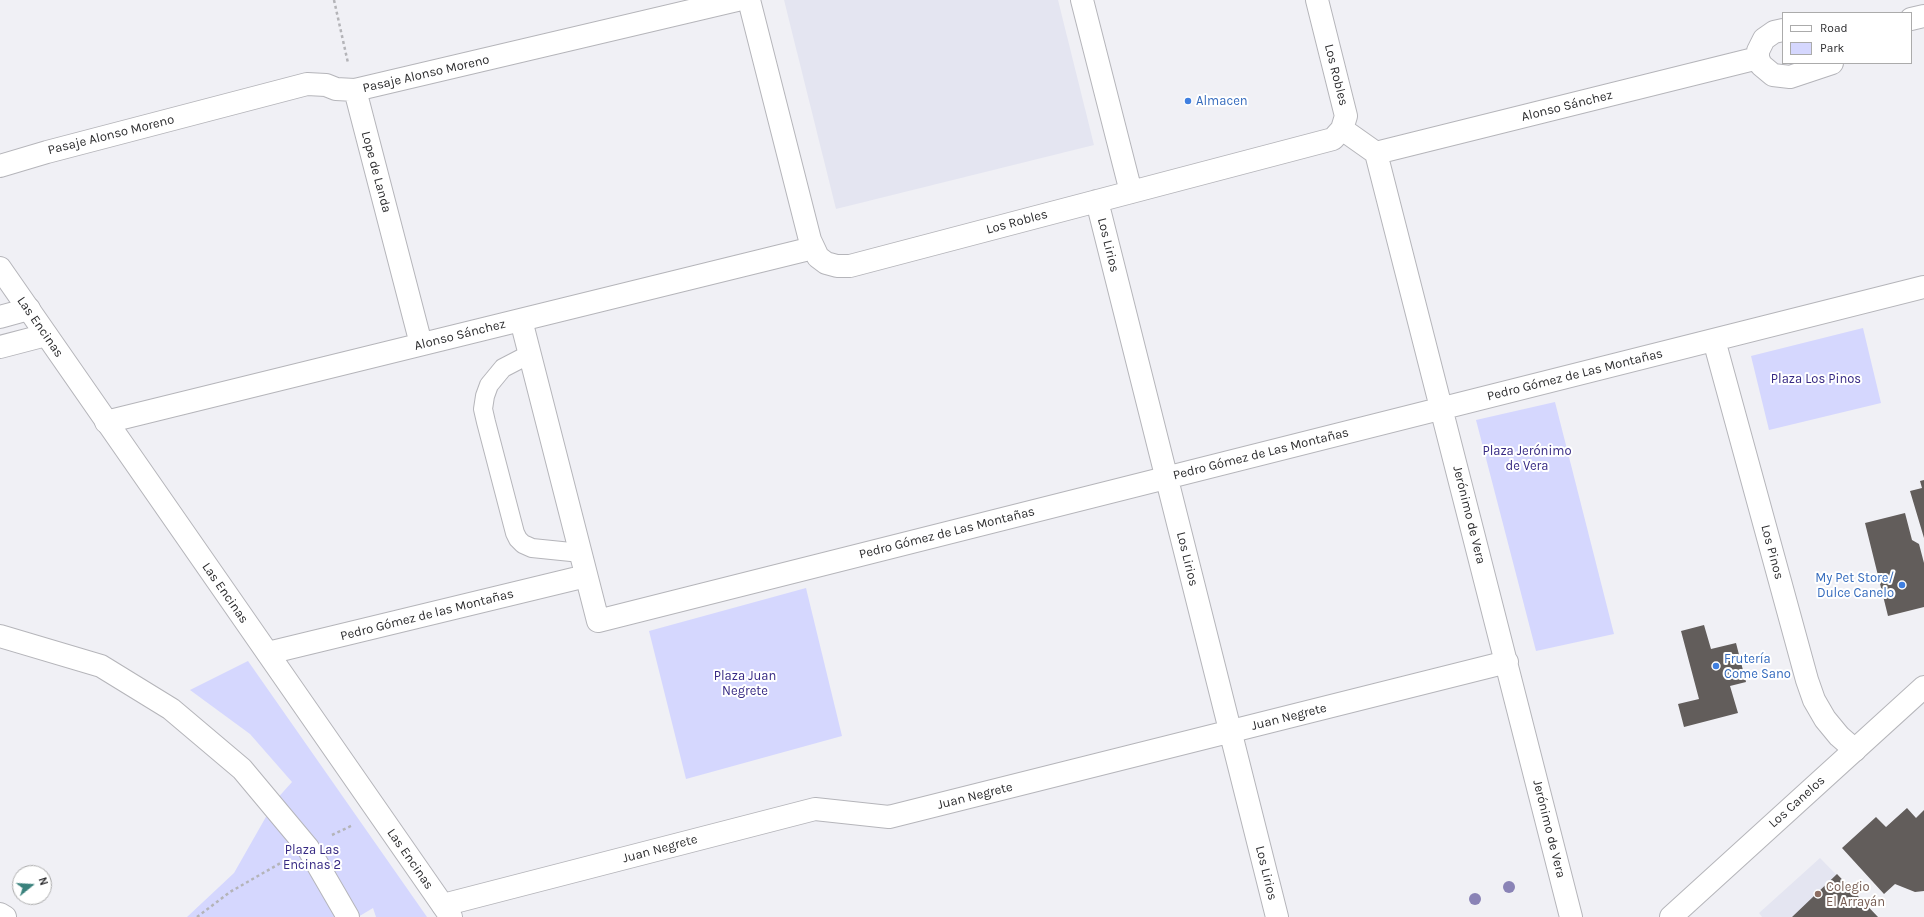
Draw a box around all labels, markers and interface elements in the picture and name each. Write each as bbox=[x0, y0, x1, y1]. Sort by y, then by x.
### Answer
legend bbox=[1782, 12, 1912, 64]
text: Road bbox=[1820, 21, 1848, 35]
text: Park bbox=[1820, 41, 1844, 55]
street label: Los Robles bbox=[1321, 43, 1351, 107]
street label: Pasaje Alonso Moreno bbox=[361, 52, 491, 96]
street label: Alonso Sánchez bbox=[1520, 87, 1614, 125]
place label: Almacen bbox=[1196, 93, 1248, 109]
marker: Almacen bbox=[1183, 96, 1193, 106]
street label: Pasaje Alonso Moreno bbox=[46, 112, 176, 158]
street label: Lope de Landa bbox=[358, 129, 394, 215]
street label: Los Robles bbox=[985, 206, 1049, 238]
street label: Los Lirios bbox=[1094, 216, 1122, 274]
street label: Las Encinas bbox=[13, 294, 67, 360]
street label: Alonso Sánchez bbox=[413, 316, 507, 354]
street label: Pedro Gómez de Las Montañas bbox=[1486, 346, 1664, 404]
park label: Plaza Los Pinos bbox=[1771, 371, 1861, 387]
street label: Pedro Gómez de Las Montañas bbox=[1172, 425, 1350, 483]
park label: Plaza Jerónimo de Vera bbox=[1482, 443, 1572, 474]
street label: Jerónimo de Vera bbox=[1449, 464, 1489, 566]
street label: Pedro Gómez de Las Montañas bbox=[858, 504, 1036, 562]
street label: Los Pinos bbox=[1757, 523, 1787, 581]
street label: Los Lirios bbox=[1173, 530, 1201, 588]
street label: Las Encinas bbox=[198, 560, 252, 626]
place label: My Pet Store/ Dulce Canelo bbox=[1815, 570, 1894, 601]
marker: My Pet Store/ Dulce Canelo bbox=[1897, 580, 1907, 590]
street label: Pedro Gómez de las Montañas bbox=[339, 586, 515, 644]
place label: Frutería Come Sano bbox=[1724, 651, 1791, 682]
marker: Frutería Come Sano bbox=[1711, 661, 1721, 671]
park label: Plaza Juan Negrete bbox=[714, 668, 776, 699]
street label: Juan Negrete bbox=[1250, 700, 1328, 734]
street label: Los Canelos bbox=[1766, 773, 1828, 831]
street label: Jerónimo de Vera bbox=[1529, 778, 1569, 880]
street label: Juan Negrete bbox=[936, 779, 1014, 813]
street label: Las Encinas bbox=[383, 826, 437, 892]
street label: Juan Negrete bbox=[621, 831, 699, 867]
park label: Plaza Las Encinas 2 bbox=[283, 842, 341, 873]
street label: Los Lirios bbox=[1252, 844, 1280, 902]
north arrow bbox=[12, 865, 52, 905]
text: N bbox=[36, 876, 50, 887]
place label: Colegio El Arrayán bbox=[1826, 879, 1885, 910]
marker: Colegio El Arrayán bbox=[1813, 889, 1823, 899]

